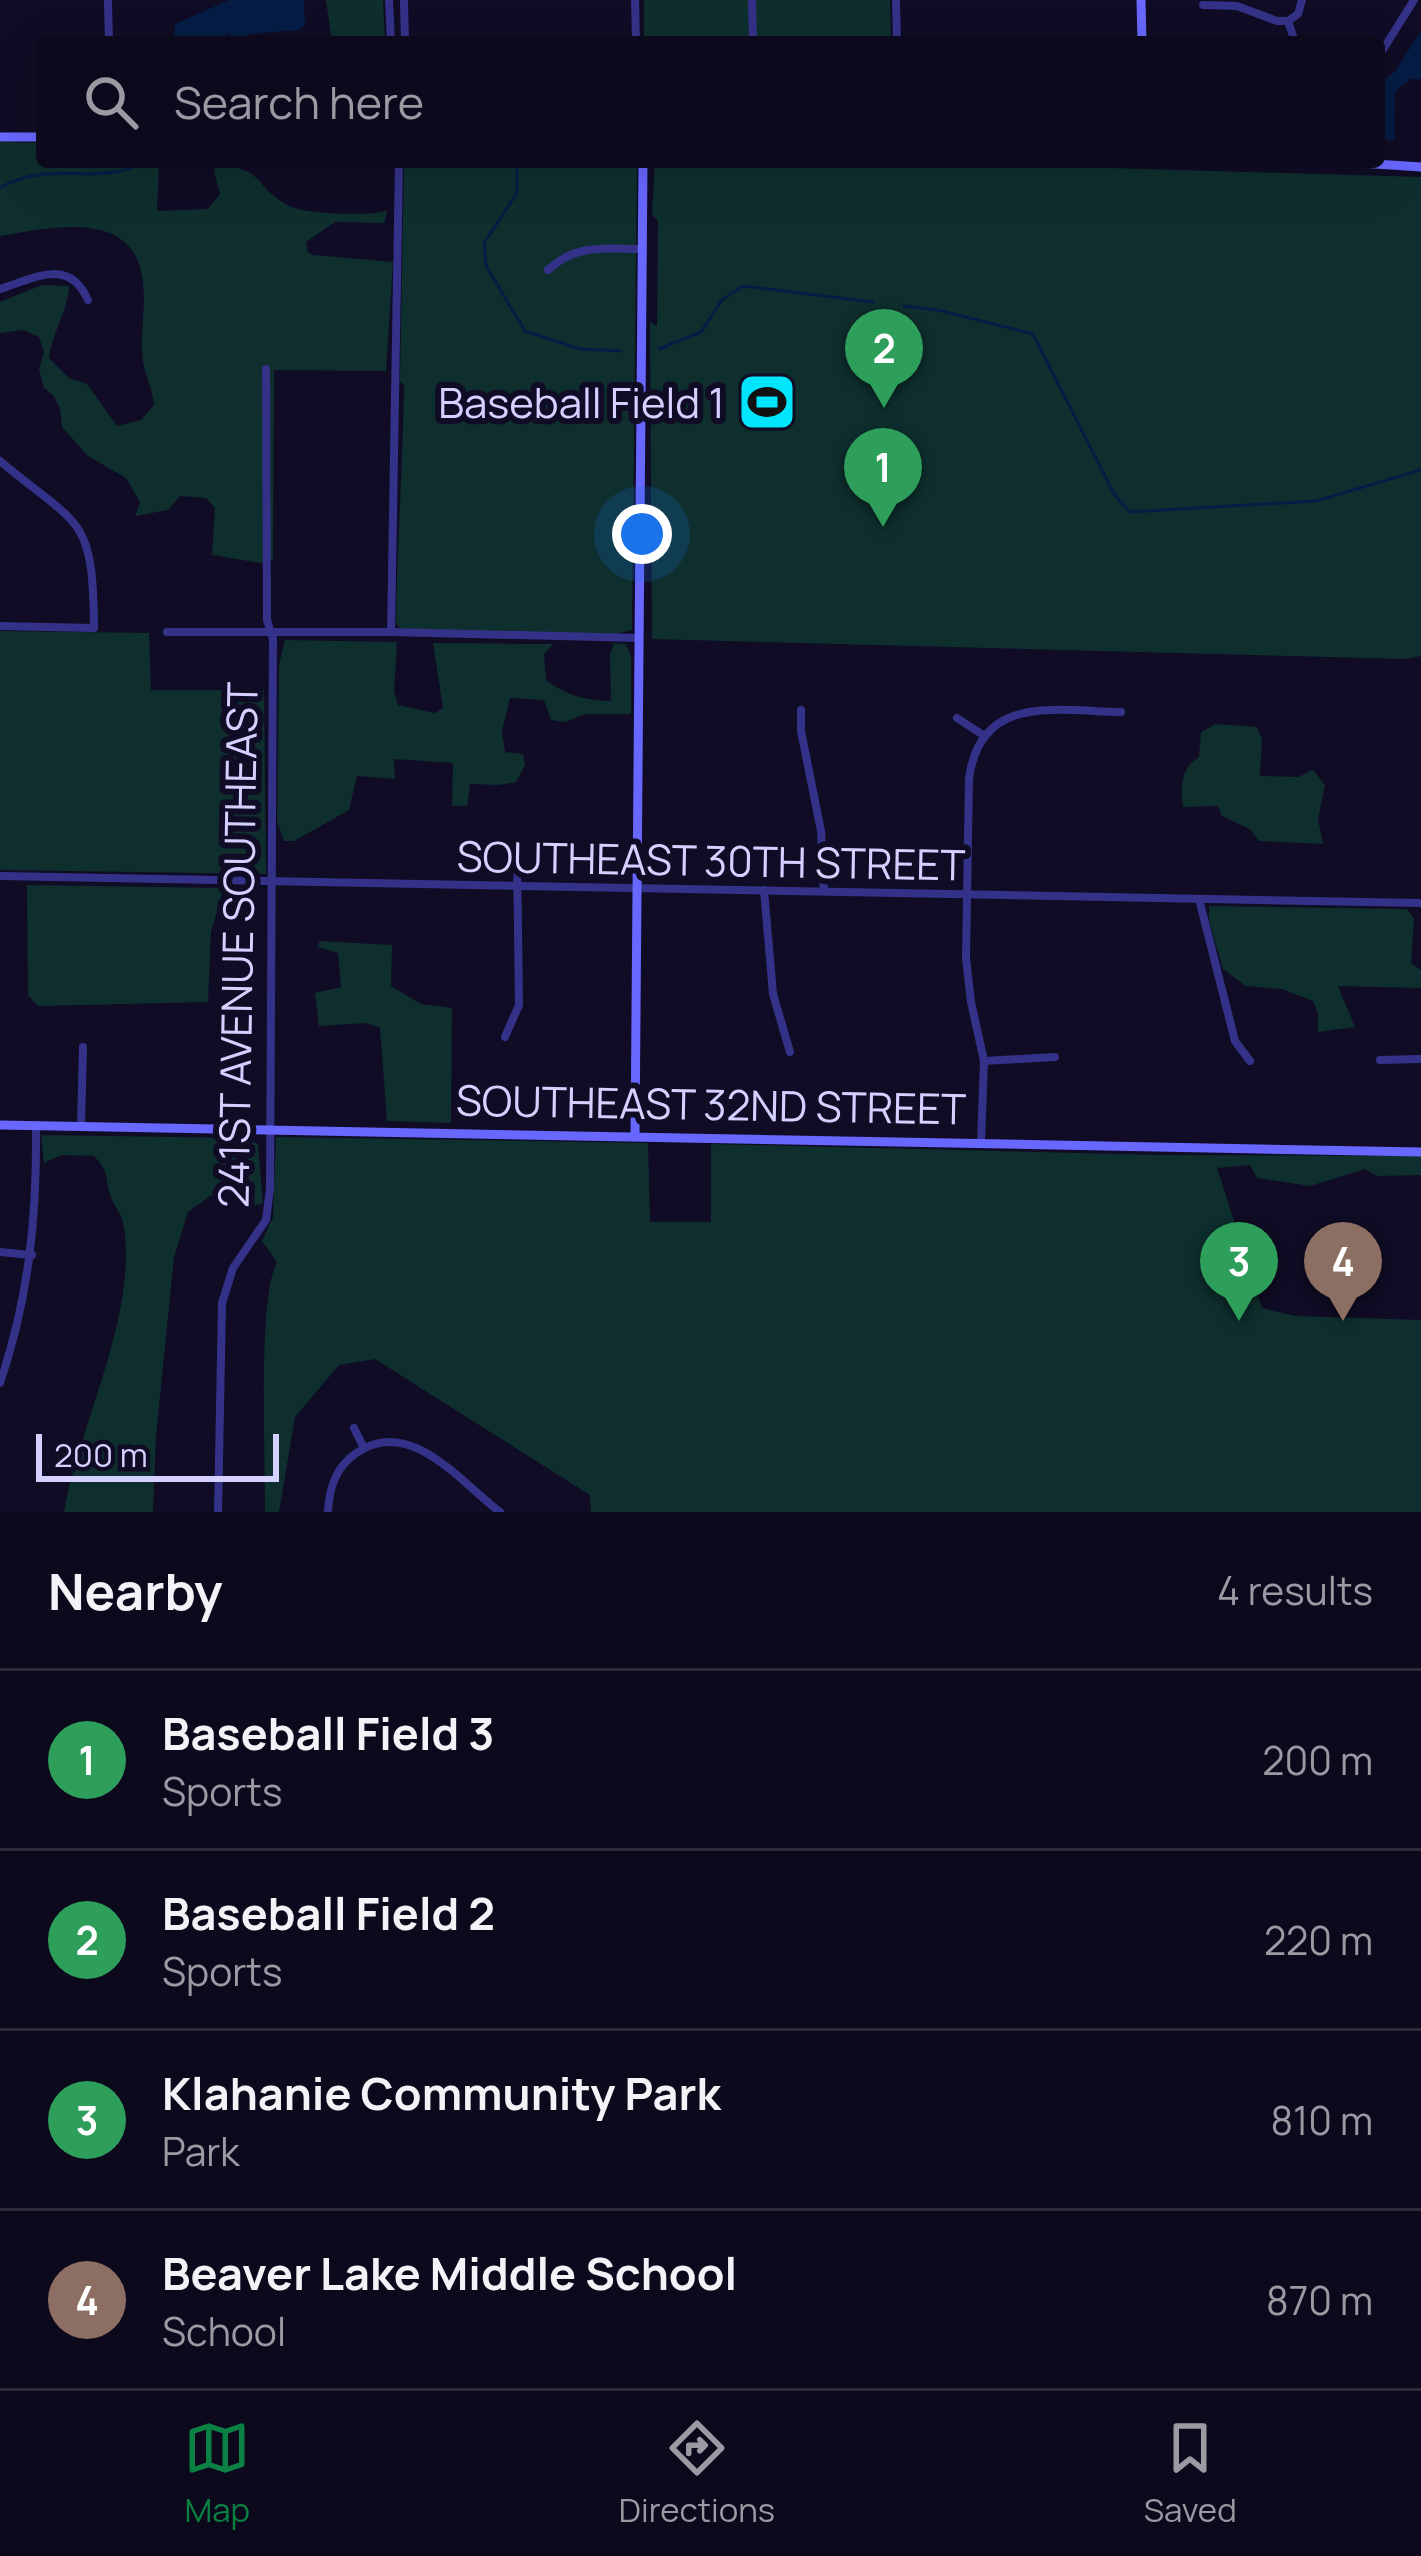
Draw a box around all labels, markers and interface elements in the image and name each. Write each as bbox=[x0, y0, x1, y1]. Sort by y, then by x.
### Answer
search box bbox=[36, 36, 1385, 168]
icon: search bbox=[78, 69, 144, 135]
text: Search here bbox=[174, 71, 424, 133]
pin: 2 bbox=[845, 309, 923, 408]
sports icon: Baseball Field 1 bbox=[736, 371, 798, 433]
place label: Baseball Field 1 bbox=[438, 373, 725, 431]
pin: 1 bbox=[844, 428, 922, 527]
your location bbox=[612, 504, 672, 564]
street label: 241ST AVENUE SOUTHEAST bbox=[203, 681, 271, 1209]
street label: SOUTHEAST 30TH STREET bbox=[456, 827, 966, 893]
street label: SOUTHEAST 32ND STREET bbox=[455, 1071, 967, 1137]
pin: 3 bbox=[1200, 1222, 1278, 1321]
pin: 4 bbox=[1304, 1222, 1382, 1321]
scale bar bbox=[36, 1428, 279, 1481]
text: 200 m bbox=[54, 1432, 148, 1477]
text: Nearby bbox=[48, 1556, 223, 1625]
text: 4 results bbox=[1217, 1563, 1373, 1617]
text: Baseball Field 3 bbox=[162, 1702, 494, 1764]
text: 1 bbox=[78, 1733, 96, 1787]
text: 200 m bbox=[1262, 1733, 1373, 1787]
text: Sports bbox=[162, 1764, 282, 1818]
text: Baseball Field 2 bbox=[162, 1882, 495, 1944]
text: 2 bbox=[75, 1913, 99, 1967]
text: 220 m bbox=[1264, 1913, 1373, 1967]
text: Sports bbox=[162, 1944, 282, 1998]
text: Klahanie Community Park bbox=[162, 2062, 721, 2124]
text: 3 bbox=[76, 2093, 98, 2147]
text: 810 m bbox=[1270, 2093, 1373, 2147]
text: Park bbox=[162, 2124, 240, 2178]
text: Beaver Lake Middle School bbox=[162, 2242, 737, 2304]
text: 4 bbox=[75, 2273, 99, 2327]
text: 870 m bbox=[1266, 2273, 1373, 2327]
text: School bbox=[162, 2304, 286, 2358]
tab: Map bbox=[184, 2415, 250, 2532]
tab: Directions bbox=[619, 2415, 775, 2532]
tab: Saved bbox=[1144, 2415, 1237, 2532]

